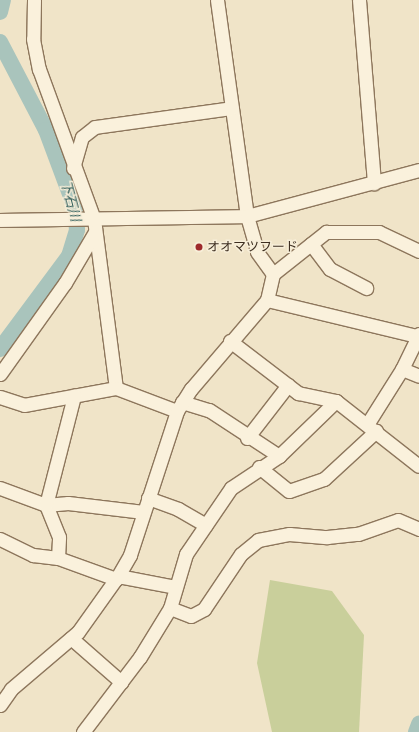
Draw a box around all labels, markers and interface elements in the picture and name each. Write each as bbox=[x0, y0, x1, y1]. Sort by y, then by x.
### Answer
water label: 下石川 bbox=[56, 179, 84, 223]
place label: オオマツフード bbox=[207, 239, 298, 255]
marker: オオマツフード bbox=[194, 242, 204, 252]

